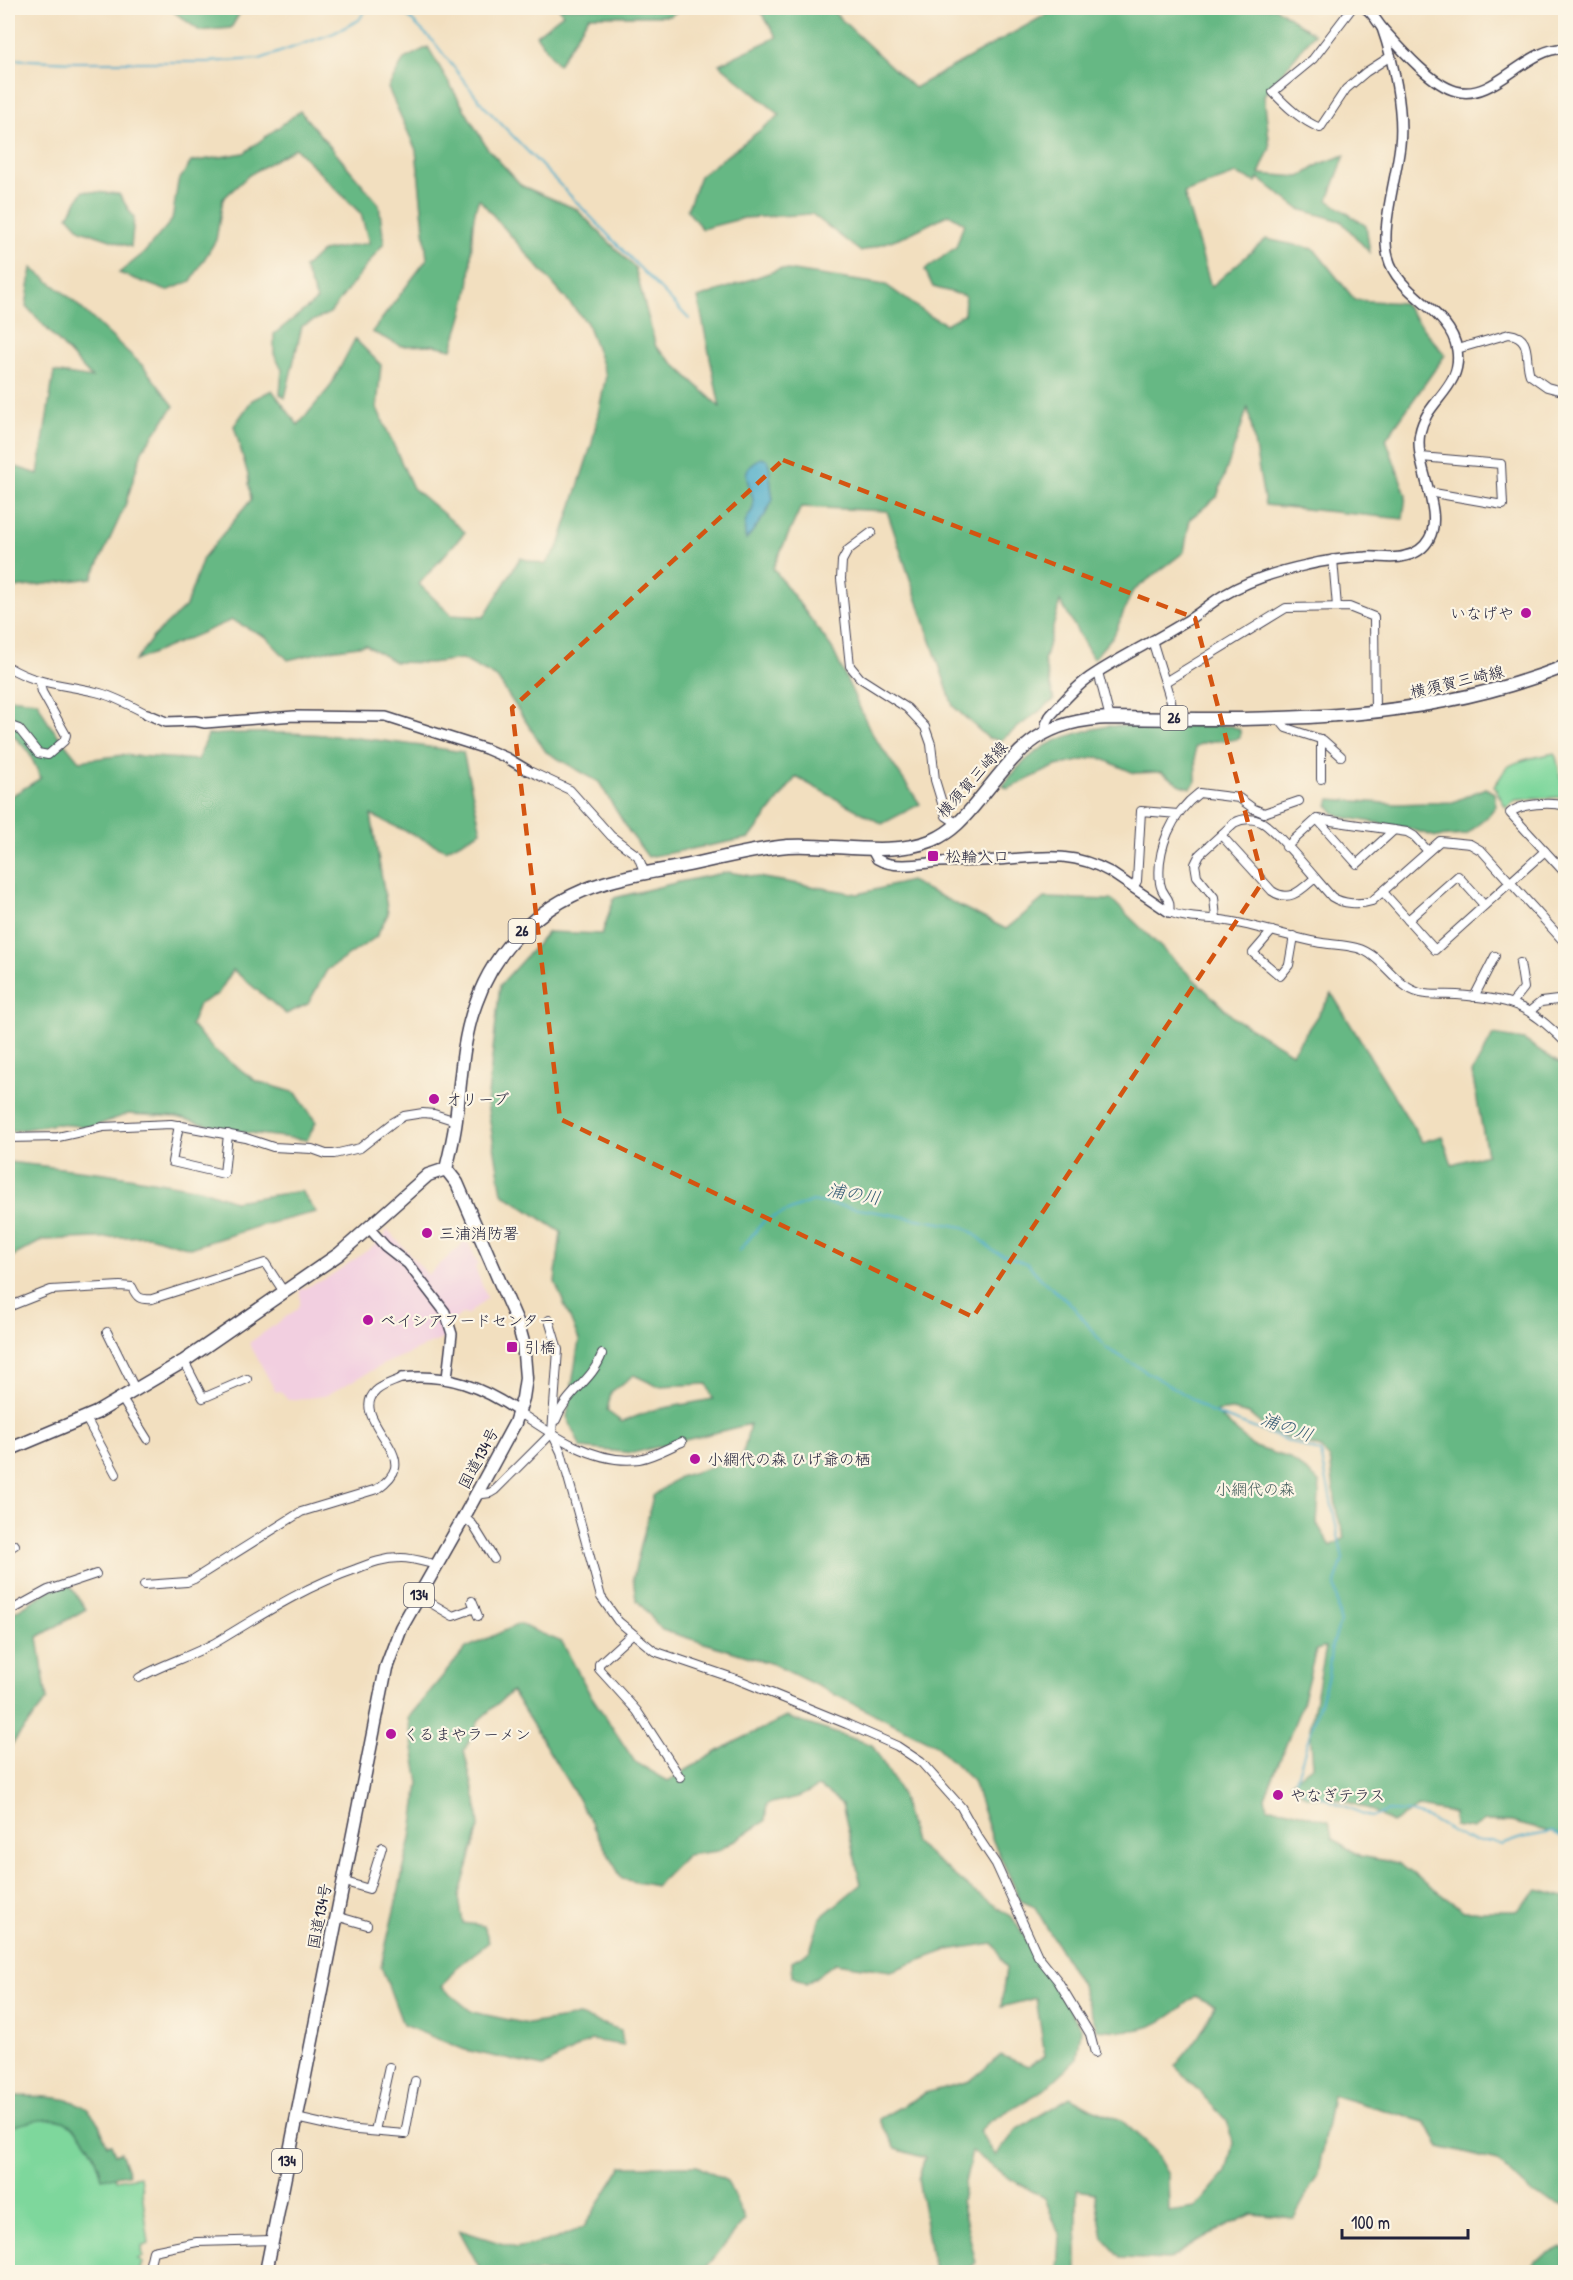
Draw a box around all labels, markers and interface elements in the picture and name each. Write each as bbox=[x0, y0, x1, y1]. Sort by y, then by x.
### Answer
place label: いなげや bbox=[1450, 602, 1514, 624]
marker: いなげや bbox=[1519, 606, 1533, 620]
street label: 横須賀三崎線 bbox=[1408, 659, 1506, 703]
road number: 26 bbox=[1160, 706, 1188, 730]
street label: 横須賀三崎線 bbox=[932, 736, 1012, 822]
place label: 松輪入口 bbox=[945, 845, 1009, 867]
marker: 松輪入口 bbox=[926, 849, 940, 863]
road number: 26 bbox=[508, 919, 536, 943]
place label: オリーブ bbox=[446, 1088, 509, 1110]
marker: オリーブ bbox=[427, 1092, 441, 1106]
water label: 浦の川 bbox=[825, 1177, 883, 1211]
place label: 三浦消防署 bbox=[439, 1222, 519, 1244]
marker: 三浦消防署 bbox=[420, 1226, 434, 1240]
place label: ベイシアフードセンター bbox=[380, 1309, 555, 1331]
marker: ベイシアフードセンター bbox=[361, 1313, 375, 1327]
place label: 引橋 bbox=[524, 1336, 556, 1358]
marker: 引橋 bbox=[505, 1340, 519, 1354]
water label: 浦の川 bbox=[1258, 1406, 1317, 1448]
street label: 国道134号 bbox=[453, 1423, 503, 1493]
place label: 小網代の森 ひげ爺の栖 bbox=[707, 1448, 871, 1470]
marker: 小網代の森 ひげ爺の栖 bbox=[688, 1452, 702, 1466]
park label: 小網代の森 bbox=[1215, 1478, 1295, 1500]
road number: 134 bbox=[404, 1583, 434, 1607]
place label: くるまやラーメン bbox=[403, 1723, 531, 1745]
marker: くるまやラーメン bbox=[384, 1727, 398, 1741]
place label: やなぎテラス bbox=[1290, 1784, 1385, 1806]
marker: やなぎテラス bbox=[1271, 1788, 1285, 1802]
street label: 国道134号 bbox=[302, 1881, 336, 1951]
road number: 134 bbox=[272, 2149, 302, 2173]
scale bar bbox=[1342, 2202, 1468, 2240]
text: 100 m bbox=[1351, 2210, 1390, 2235]

